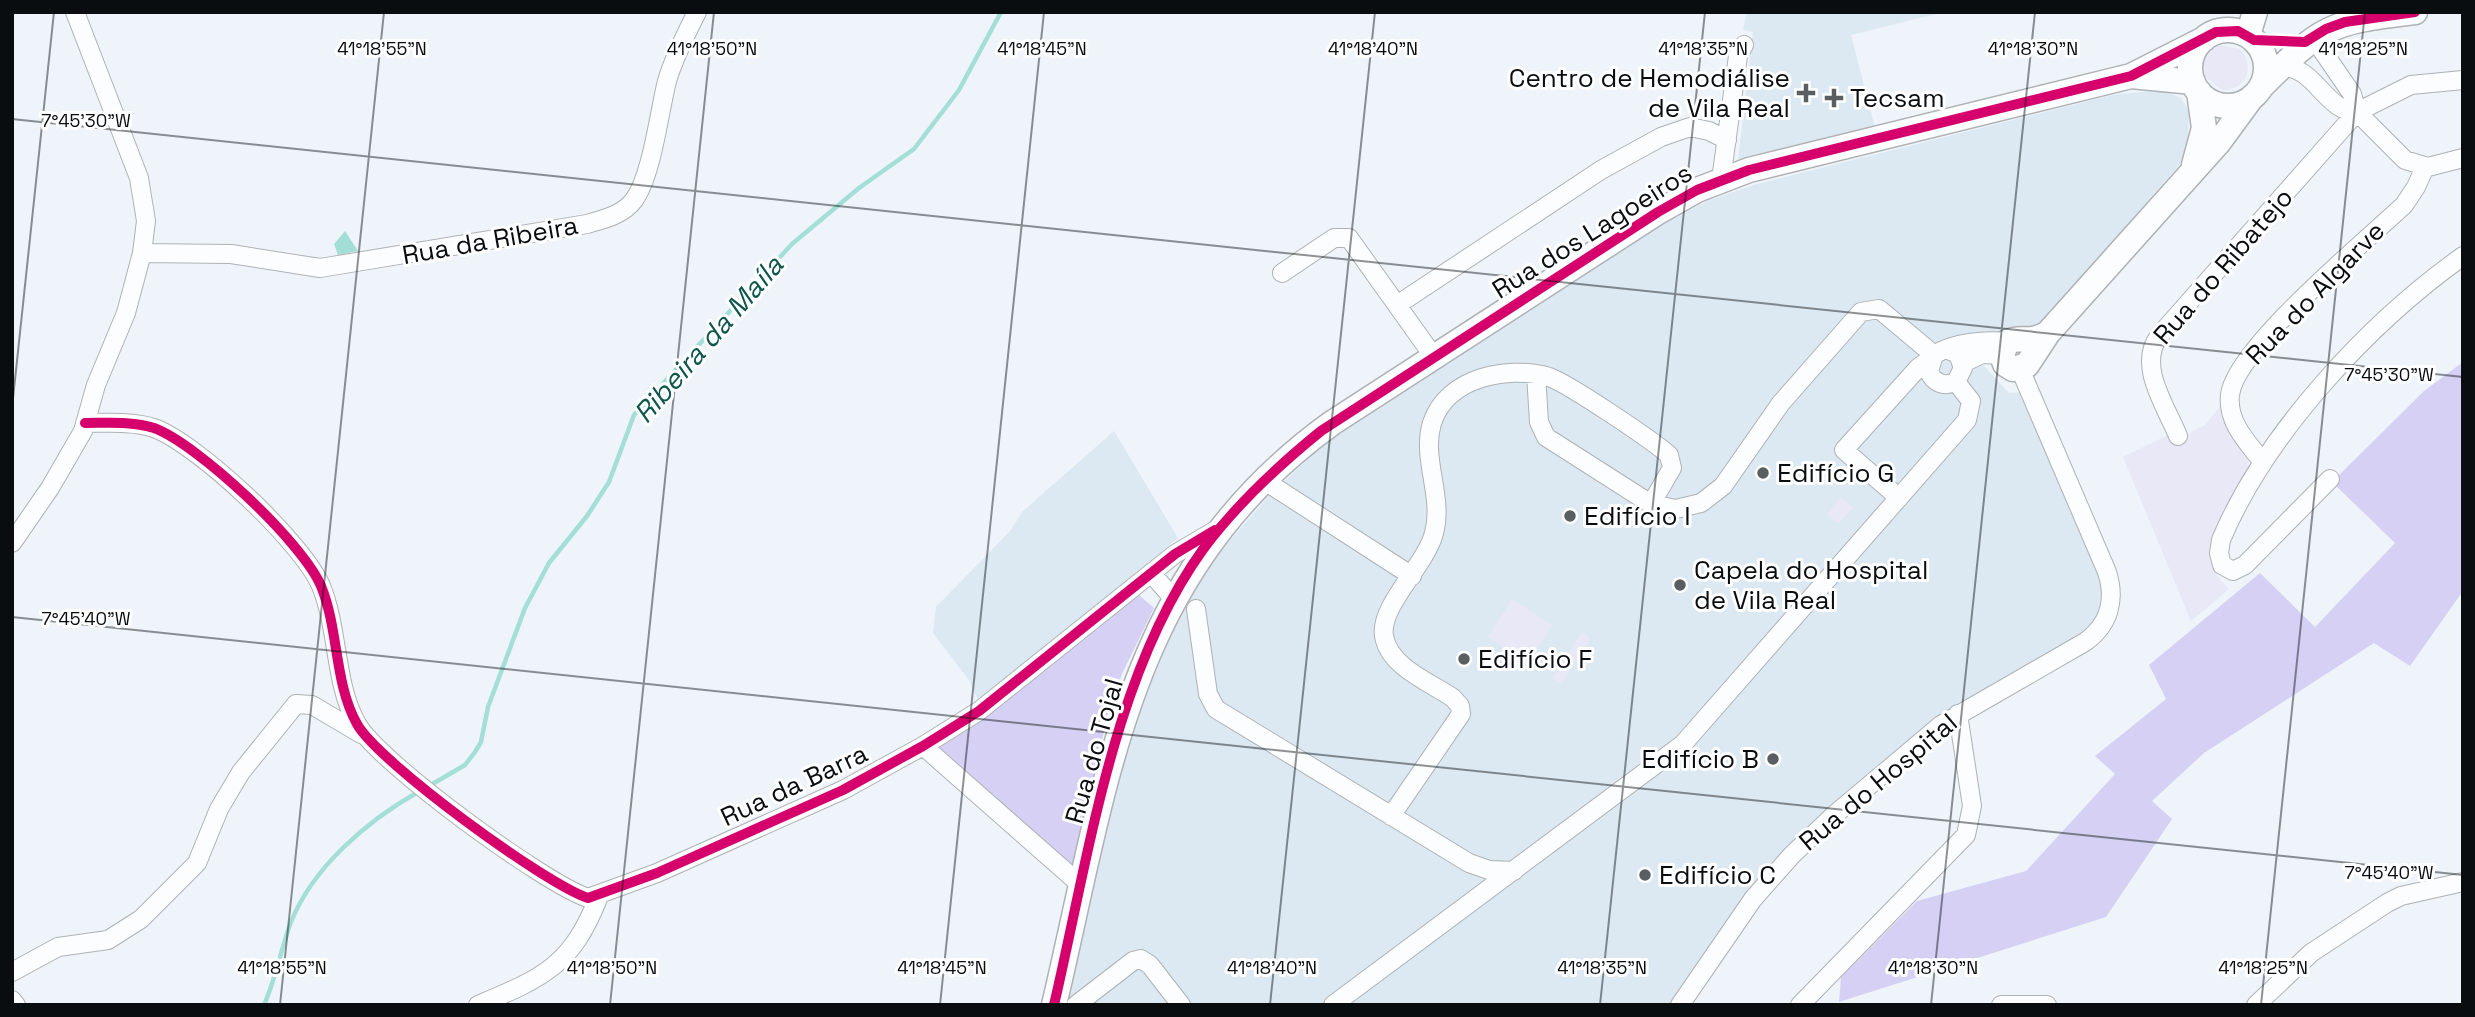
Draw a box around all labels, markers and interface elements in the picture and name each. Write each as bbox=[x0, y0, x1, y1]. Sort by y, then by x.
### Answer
text: 41°18'55"N bbox=[337, 37, 427, 60]
text: 41°18'50"N bbox=[667, 37, 757, 60]
text: 41°18'45"N bbox=[997, 37, 1087, 60]
text: 41°18'40"N bbox=[1328, 37, 1418, 60]
text: 41°18'35"N bbox=[1658, 37, 1748, 60]
text: 41°18'30"N bbox=[1988, 37, 2078, 60]
text: 41°18'25"N bbox=[2318, 37, 2408, 60]
place label: Centro de Hemodiálise de Vila Real bbox=[1509, 61, 1790, 125]
place label: Tecsam bbox=[1850, 81, 1945, 115]
marker: Centro de Hemodiálise de Vila Real bbox=[1796, 83, 1816, 103]
marker: Tecsam bbox=[1824, 88, 1844, 108]
text: 7°45'30"W bbox=[41, 109, 131, 132]
street label: Rua dos Lagoeiros bbox=[1486, 156, 1698, 306]
street label: Rua do Ribatejo bbox=[2146, 181, 2300, 351]
street label: Rua da Ribeira bbox=[399, 208, 581, 272]
street label: Rua do Algarve bbox=[2238, 214, 2392, 372]
water label: Ribeira da Maíla bbox=[625, 247, 791, 430]
text: 7°45'30"W bbox=[2344, 363, 2434, 386]
place label: Edifício G bbox=[1777, 456, 1894, 490]
marker: Edifício G bbox=[1755, 465, 1771, 481]
place label: Edifício I bbox=[1584, 499, 1691, 533]
marker: Edifício I bbox=[1562, 508, 1578, 524]
place label: Capela do Hospital de Vila Real bbox=[1694, 553, 1928, 617]
marker: Capela do Hospital de Vila Real bbox=[1672, 577, 1688, 593]
text: 7°45'40"W bbox=[42, 607, 131, 630]
place label: Edifício F bbox=[1478, 642, 1592, 676]
marker: Edifício F bbox=[1456, 651, 1472, 667]
street label: Rua do Tojal bbox=[1057, 675, 1131, 827]
street label: Rua do Hospital bbox=[1792, 706, 1964, 858]
street label: Rua da Barra bbox=[715, 736, 873, 834]
place label: Edifício B bbox=[1642, 742, 1759, 776]
marker: Edifício B bbox=[1765, 751, 1781, 767]
place label: Edifício C bbox=[1659, 858, 1776, 892]
text: 7°45'40"W bbox=[2345, 861, 2434, 884]
marker: Edifício C bbox=[1637, 867, 1653, 883]
text: 41°18'55"N bbox=[237, 956, 327, 979]
text: 41°18'50"N bbox=[567, 956, 657, 979]
text: 41°18'45"N bbox=[897, 956, 987, 979]
text: 41°18'40"N bbox=[1227, 956, 1317, 979]
text: 41°18'35"N bbox=[1557, 956, 1647, 979]
text: 41°18'30"N bbox=[1888, 956, 1978, 979]
text: 41°18'25"N bbox=[2218, 956, 2308, 979]

